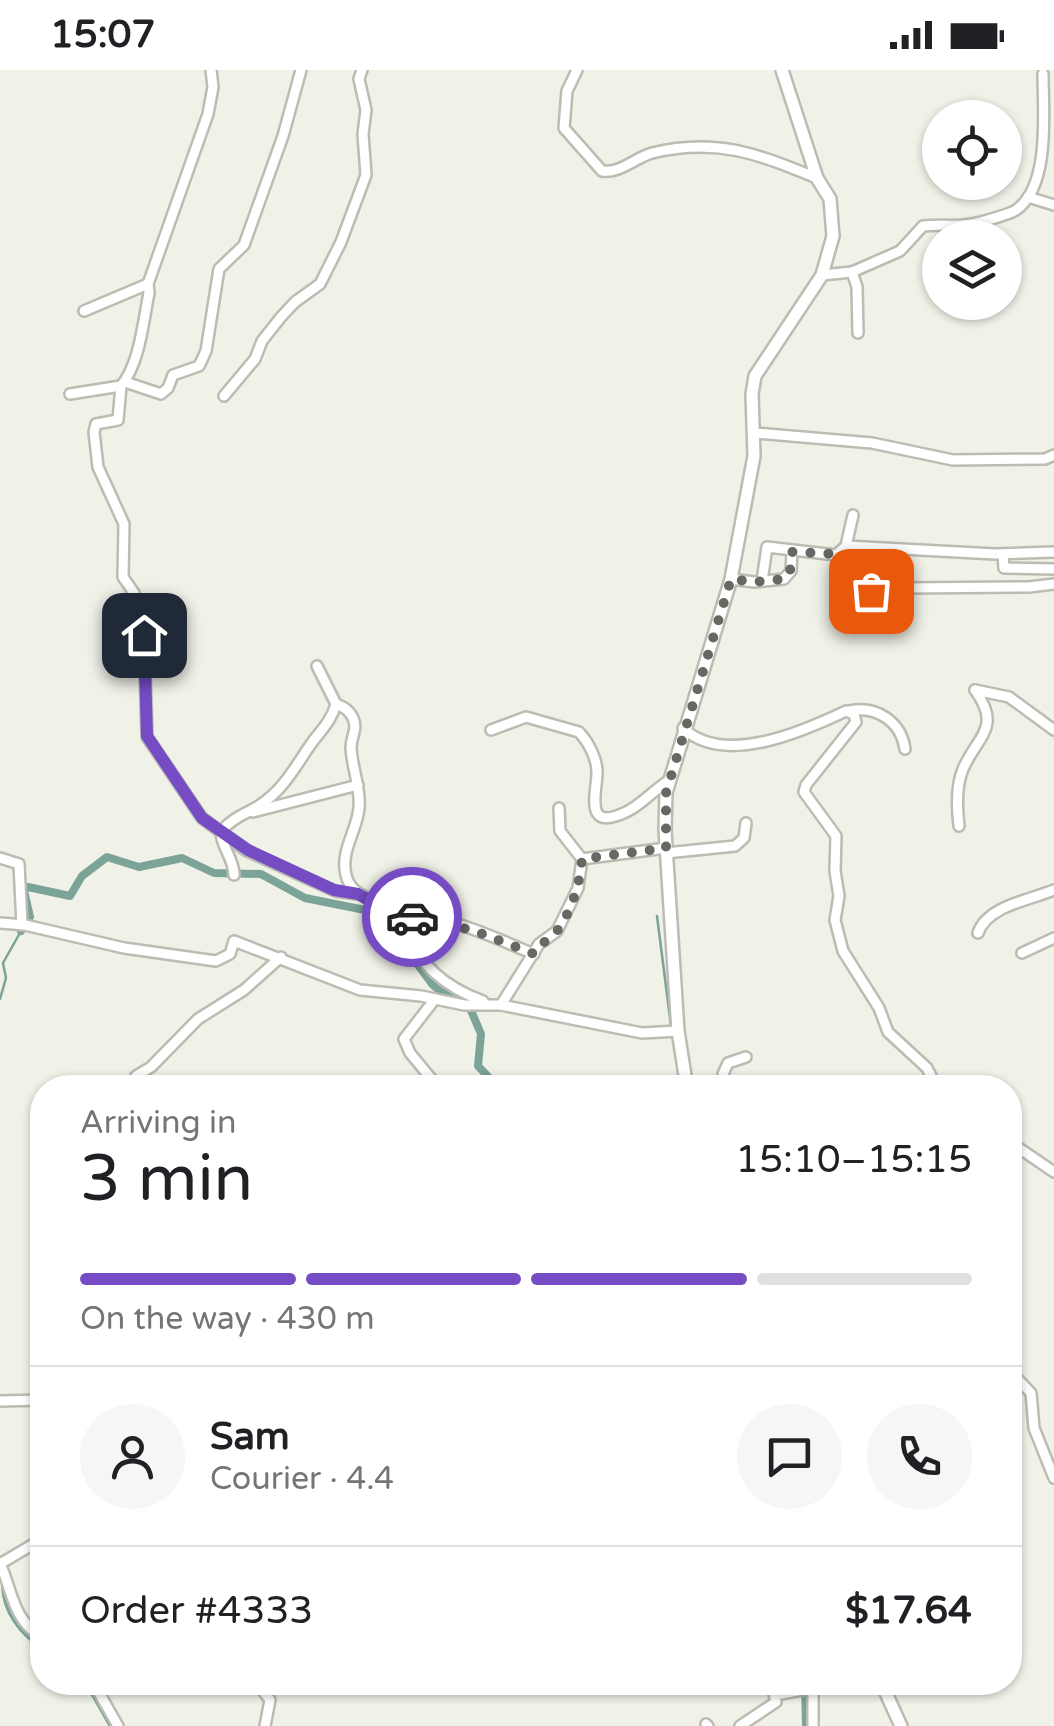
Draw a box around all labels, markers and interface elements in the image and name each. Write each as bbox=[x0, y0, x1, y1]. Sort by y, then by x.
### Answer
text: 15:07 bbox=[50, 12, 155, 58]
map controls bbox=[922, 100, 1022, 320]
button: locate bbox=[922, 100, 1022, 200]
button: layers bbox=[922, 220, 1022, 320]
pin bbox=[829, 549, 914, 634]
icon: bag bbox=[844, 564, 899, 619]
pin bbox=[102, 593, 187, 678]
icon: home bbox=[117, 608, 172, 663]
courier bbox=[362, 867, 462, 967]
icon: car bbox=[385, 890, 440, 945]
text: Arriving in bbox=[80, 1104, 237, 1142]
text: 15:10–15:15 bbox=[735, 1137, 972, 1183]
text: 3 min bbox=[80, 1140, 253, 1219]
text: On the way · 430 m bbox=[80, 1300, 375, 1338]
button: person bbox=[80, 1404, 185, 1509]
button: chat bbox=[737, 1404, 842, 1509]
button: phone bbox=[867, 1404, 972, 1509]
text: Sam bbox=[210, 1414, 290, 1460]
text: Courier · 4.4 bbox=[210, 1460, 394, 1498]
text: Order #4333 bbox=[80, 1588, 313, 1634]
text: $17.64 bbox=[845, 1588, 972, 1634]

